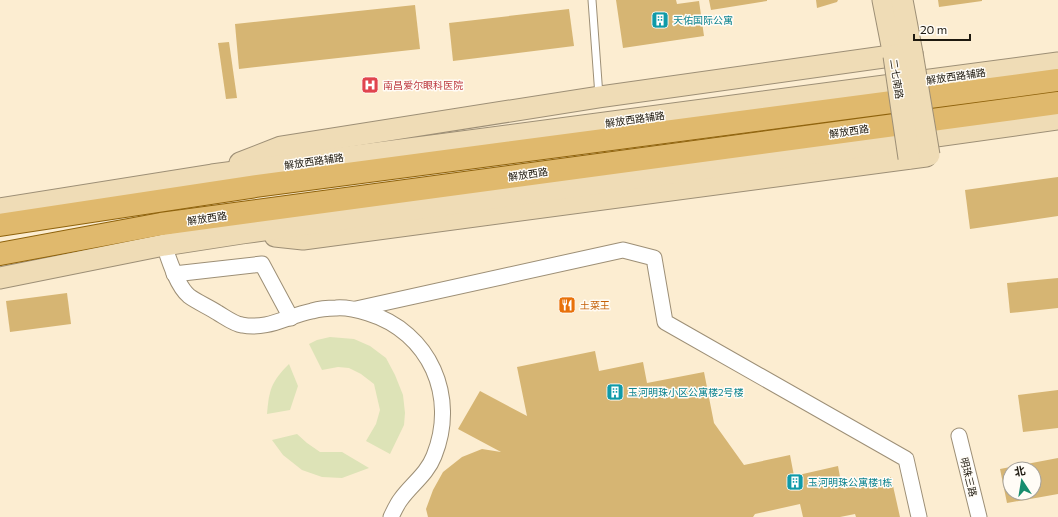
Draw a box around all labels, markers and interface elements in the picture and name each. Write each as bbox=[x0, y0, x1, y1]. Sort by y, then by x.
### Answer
building icon: 天佑国际公寓 bbox=[650, 10, 670, 30]
place label: 天佑国际公寓 bbox=[673, 14, 733, 26]
scale bar bbox=[914, 16, 970, 42]
text: 20 m bbox=[920, 22, 947, 36]
street label: 二七南路 bbox=[888, 58, 906, 100]
street label: 解放西路辅路 bbox=[925, 66, 987, 86]
hospital icon: 南昌爱尔眼科医院 bbox=[360, 75, 380, 95]
place label: 南昌爱尔眼科医院 bbox=[383, 79, 463, 91]
street label: 解放西路辅路 bbox=[604, 109, 666, 129]
street label: 解放西路 bbox=[828, 122, 870, 140]
street label: 解放西路辅路 bbox=[283, 151, 345, 171]
street label: 解放西路 bbox=[507, 165, 549, 183]
street label: 解放西路 bbox=[186, 209, 228, 227]
restaurant icon: 土菜王 bbox=[557, 295, 577, 315]
place label: 土菜王 bbox=[580, 299, 610, 311]
building icon: 玉河明珠小区公寓楼2号楼 bbox=[605, 382, 625, 402]
place label: 玉河明珠小区公寓楼2号楼 bbox=[628, 386, 744, 398]
street label: 明珠三路 bbox=[958, 456, 980, 498]
north arrow bbox=[1002, 461, 1042, 501]
text: 北 bbox=[1013, 463, 1027, 478]
building icon: 玉河明珠公寓楼1栋 bbox=[785, 472, 805, 492]
place label: 玉河明珠公寓楼1栋 bbox=[808, 476, 892, 488]

